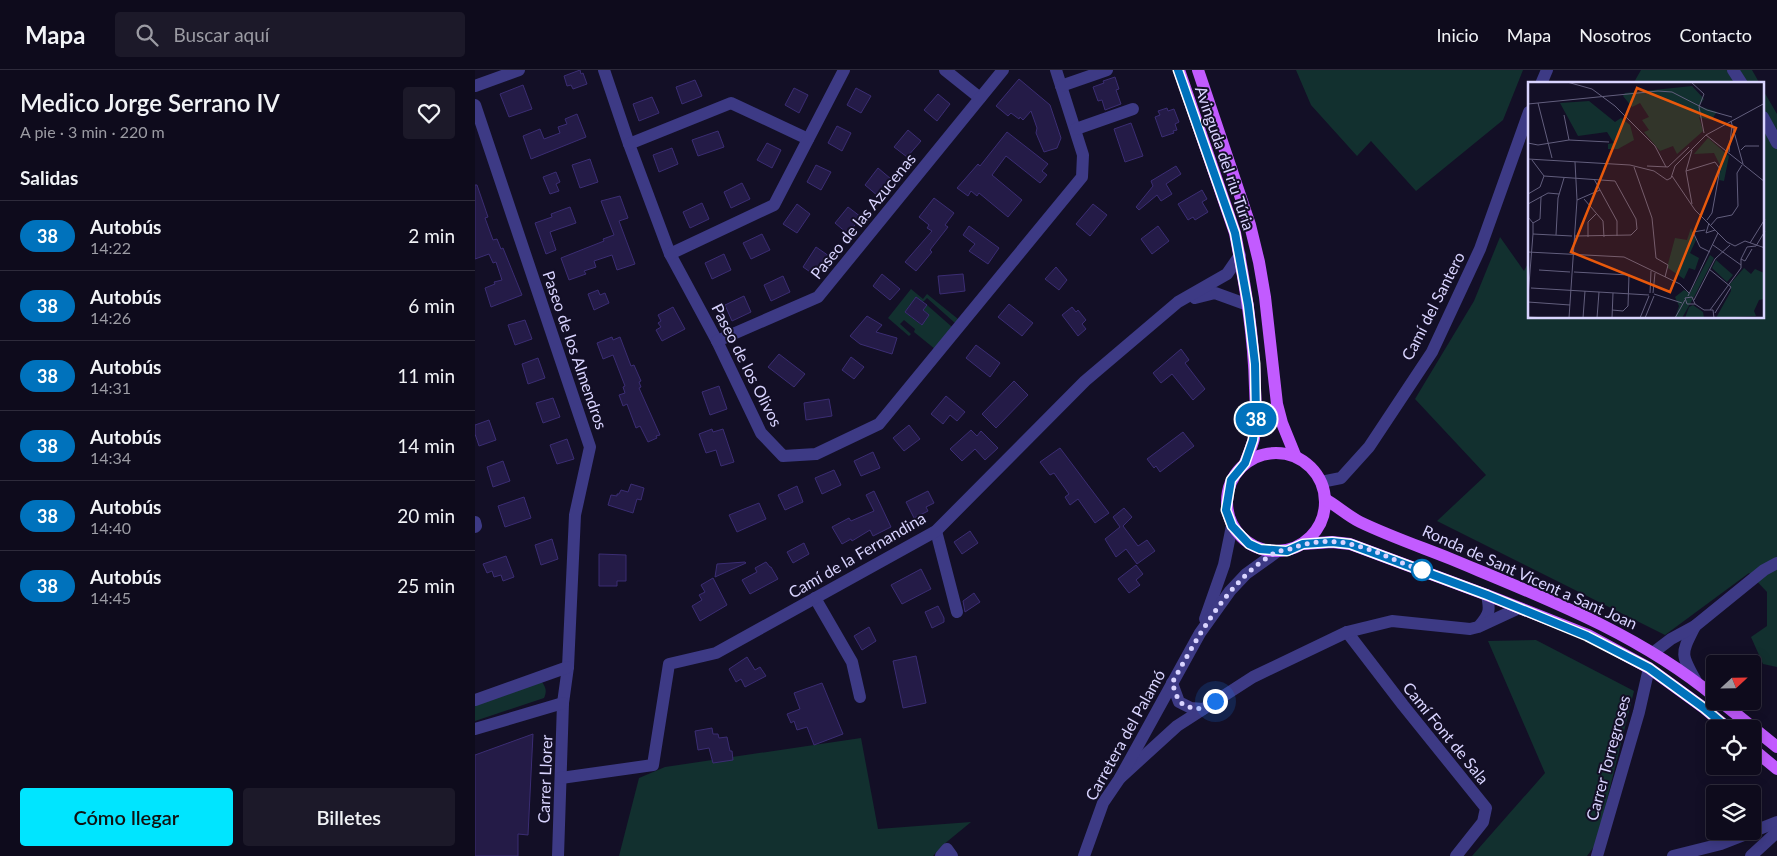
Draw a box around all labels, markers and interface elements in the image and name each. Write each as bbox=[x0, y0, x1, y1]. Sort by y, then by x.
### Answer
search box bbox=[115, 12, 465, 57]
text: Mapa bbox=[25, 20, 85, 49]
icon: search bbox=[133, 21, 161, 49]
text: Buscar aquí bbox=[173, 23, 269, 46]
text: Inicio bbox=[1436, 24, 1479, 46]
text: Mapa bbox=[1507, 24, 1551, 46]
text: Nosotros bbox=[1579, 24, 1651, 46]
text: Contacto bbox=[1679, 24, 1752, 46]
inset map bbox=[1528, 82, 1765, 319]
street label: Avinguda del riu Túria bbox=[1192, 83, 1259, 232]
button: heart bbox=[403, 87, 455, 139]
text: Medico Jorge Serrano IV bbox=[20, 88, 280, 117]
text: A pie · 3 min · 220 m bbox=[20, 122, 165, 141]
street label: Paseo de las Azucenas bbox=[806, 149, 919, 282]
text: Salidas bbox=[20, 166, 78, 189]
text: Autobús bbox=[90, 215, 161, 238]
text: 2 min bbox=[408, 224, 455, 247]
text: 38 bbox=[37, 225, 58, 247]
text: 14:22 bbox=[90, 238, 131, 257]
street label: Camí del Santero bbox=[1397, 248, 1468, 363]
street label: Paseo de los Almendros bbox=[539, 268, 612, 432]
text: Autobús bbox=[90, 285, 161, 308]
text: 6 min bbox=[408, 294, 455, 317]
text: 38 bbox=[37, 295, 58, 317]
street label: Paseo de los Olivos bbox=[708, 300, 787, 430]
text: 14:26 bbox=[90, 308, 131, 327]
text: Autobús bbox=[90, 355, 161, 378]
text: 11 min bbox=[397, 364, 455, 387]
text: 38 bbox=[37, 365, 58, 387]
text: 14:31 bbox=[90, 378, 131, 397]
line badge: 38 bbox=[1233, 403, 1279, 435]
text: 38 bbox=[1246, 408, 1266, 430]
text: Autobús bbox=[90, 425, 161, 448]
text: 14 min bbox=[397, 434, 455, 457]
text: 38 bbox=[37, 435, 58, 457]
text: 14:34 bbox=[90, 448, 131, 467]
text: Autobús bbox=[90, 495, 161, 518]
text: 20 min bbox=[397, 504, 455, 527]
text: 38 bbox=[37, 505, 58, 527]
street label: Camí de la Fernandina bbox=[785, 508, 929, 602]
text: 14:40 bbox=[90, 518, 131, 537]
street label: Ronda de Sant Vicent a Sant Joan bbox=[1420, 520, 1641, 633]
unlabelled marker bbox=[1411, 559, 1433, 581]
text: Autobús bbox=[90, 565, 161, 588]
text: 25 min bbox=[397, 574, 455, 597]
text: 38 bbox=[37, 575, 58, 597]
text: 14:45 bbox=[90, 588, 131, 607]
north arrow bbox=[1706, 655, 1761, 710]
map controls bbox=[1706, 655, 1761, 840]
street label: Carretera del Palamó bbox=[1081, 666, 1168, 804]
street label: Camí Font de Sala bbox=[1399, 678, 1493, 787]
your location bbox=[1203, 689, 1228, 714]
street label: Carrer Torregroses bbox=[1582, 693, 1633, 823]
button: locate bbox=[1706, 720, 1761, 775]
street label: Carrer Llorer bbox=[533, 734, 556, 824]
button: layers bbox=[1706, 785, 1761, 840]
button: Cómo llegar bbox=[20, 788, 233, 846]
button: Billetes bbox=[243, 788, 455, 846]

